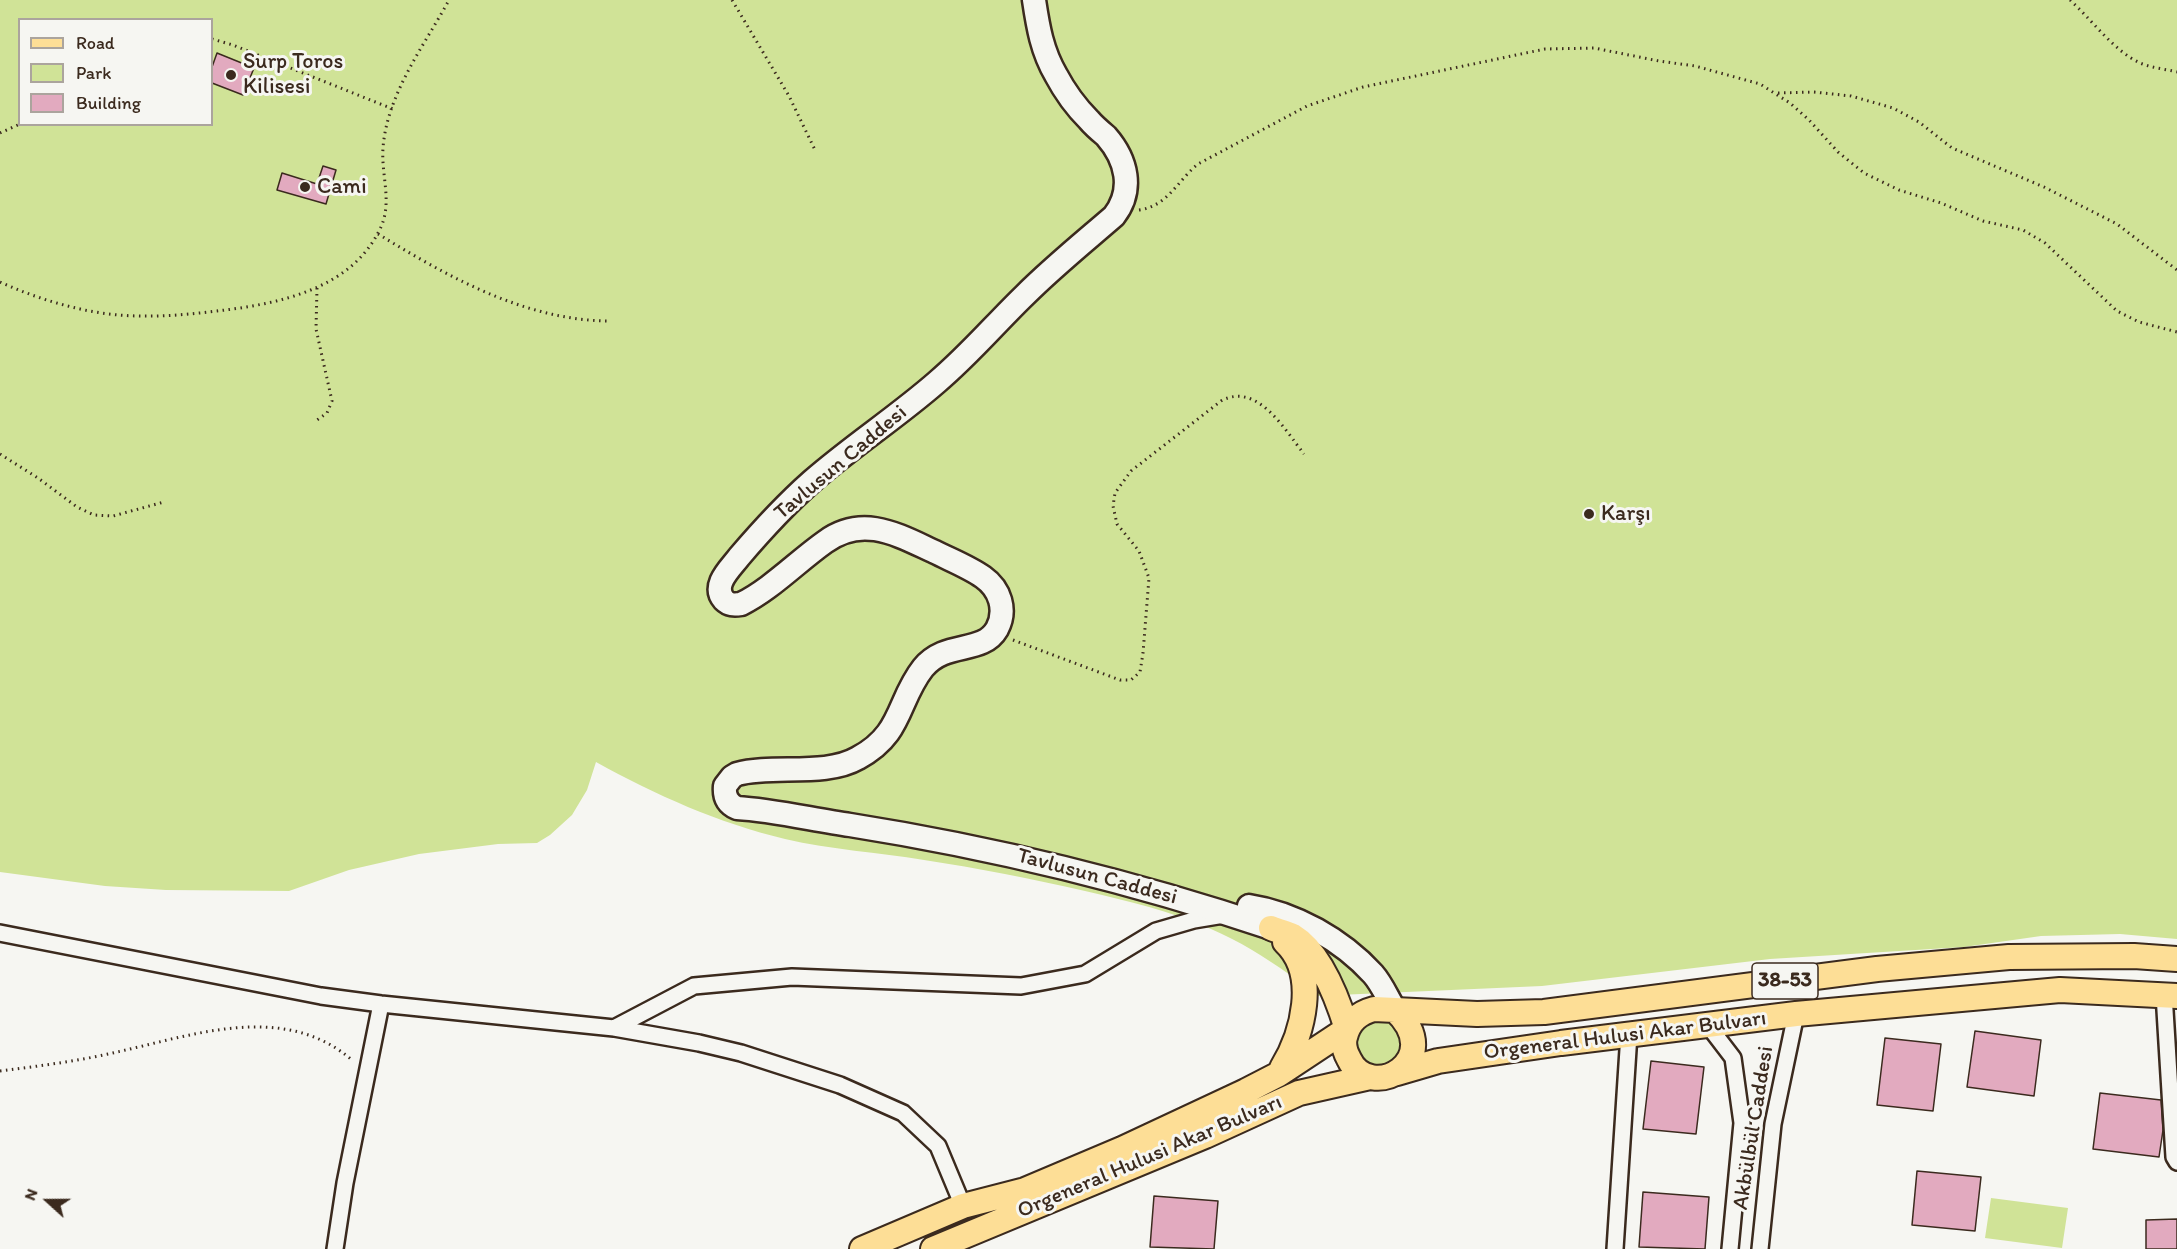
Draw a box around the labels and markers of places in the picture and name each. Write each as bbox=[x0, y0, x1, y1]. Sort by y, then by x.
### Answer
place label: Surp Toros Kilisesi bbox=[243, 49, 343, 100]
marker: Surp Toros Kilisesi bbox=[224, 68, 238, 82]
place label: Cami bbox=[317, 174, 367, 200]
marker: Cami bbox=[298, 180, 312, 194]
place label: Karşı bbox=[1601, 501, 1651, 527]
marker: Karşı bbox=[1582, 507, 1596, 521]

